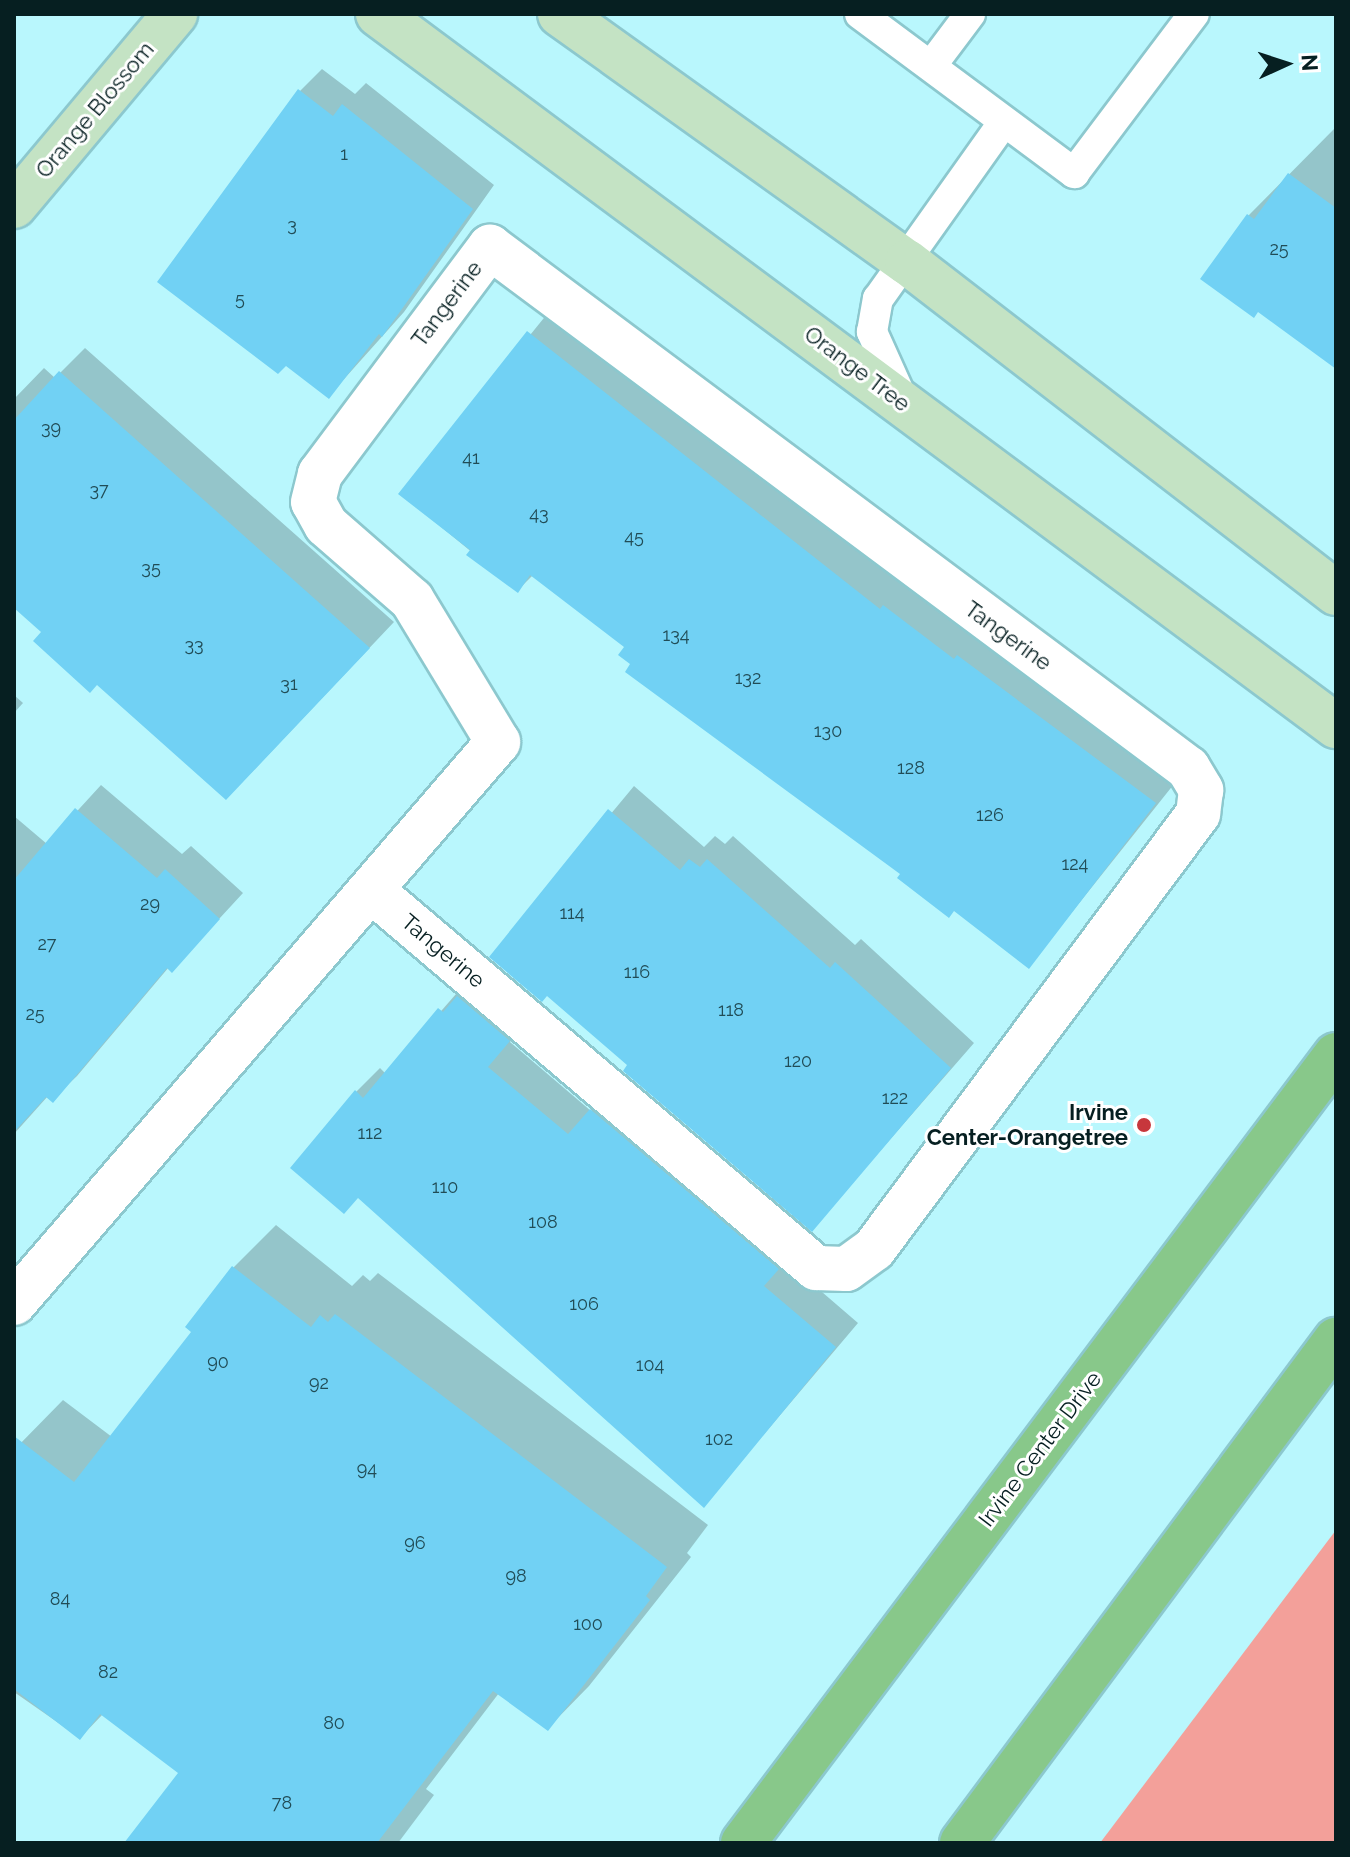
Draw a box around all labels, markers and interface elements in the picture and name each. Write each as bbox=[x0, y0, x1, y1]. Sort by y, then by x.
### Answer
north arrow bbox=[1246, 24, 1326, 104]
street label: Orange Blossom bbox=[30, 37, 160, 183]
text: N bbox=[1297, 54, 1323, 72]
house number: 1 bbox=[340, 143, 348, 165]
house number: 3 bbox=[287, 214, 297, 236]
house number: 25 bbox=[1269, 238, 1289, 260]
street label: Tangerine bbox=[406, 256, 488, 352]
house number: 5 bbox=[235, 288, 245, 310]
street label: Orange Tree bbox=[799, 321, 915, 417]
house number: 39 bbox=[41, 417, 61, 439]
house number: 41 bbox=[462, 447, 480, 469]
house number: 37 bbox=[89, 479, 109, 501]
house number: 43 bbox=[529, 503, 549, 525]
house number: 45 bbox=[624, 526, 644, 548]
house number: 35 bbox=[141, 557, 161, 579]
street label: Tangerine bbox=[960, 596, 1056, 676]
house number: 134 bbox=[662, 624, 690, 646]
house number: 33 bbox=[184, 634, 204, 656]
house number: 132 bbox=[735, 667, 761, 689]
house number: 31 bbox=[280, 673, 298, 695]
house number: 130 bbox=[814, 720, 842, 742]
house number: 128 bbox=[897, 757, 925, 779]
house number: 126 bbox=[976, 804, 1004, 826]
house number: 124 bbox=[1062, 853, 1088, 875]
house number: 29 bbox=[140, 893, 160, 915]
house number: 114 bbox=[559, 902, 585, 924]
street label: Tangerine bbox=[396, 909, 490, 993]
house number: 27 bbox=[37, 933, 57, 955]
house number: 116 bbox=[624, 961, 650, 983]
house number: 118 bbox=[718, 999, 744, 1021]
house number: 25 bbox=[25, 1003, 45, 1025]
house number: 120 bbox=[784, 1050, 812, 1072]
house number: 122 bbox=[882, 1087, 908, 1109]
place label: Irvine Center-Orangetree bbox=[927, 1099, 1128, 1150]
marker: Irvine Center-Orangetree bbox=[1135, 1116, 1153, 1134]
house number: 112 bbox=[358, 1122, 382, 1144]
house number: 110 bbox=[432, 1176, 458, 1198]
house number: 108 bbox=[528, 1211, 558, 1233]
house number: 106 bbox=[569, 1293, 599, 1315]
house number: 90 bbox=[207, 1351, 229, 1373]
house number: 104 bbox=[636, 1354, 664, 1376]
street label: Irvine Center Drive bbox=[973, 1366, 1107, 1532]
house number: 92 bbox=[309, 1372, 329, 1394]
house number: 102 bbox=[705, 1428, 733, 1450]
house number: 94 bbox=[357, 1458, 377, 1480]
house number: 96 bbox=[404, 1532, 426, 1554]
house number: 98 bbox=[505, 1565, 527, 1587]
house number: 84 bbox=[50, 1588, 70, 1610]
house number: 100 bbox=[573, 1613, 603, 1635]
house number: 82 bbox=[98, 1661, 118, 1683]
house number: 80 bbox=[323, 1712, 345, 1734]
house number: 78 bbox=[272, 1792, 292, 1814]

